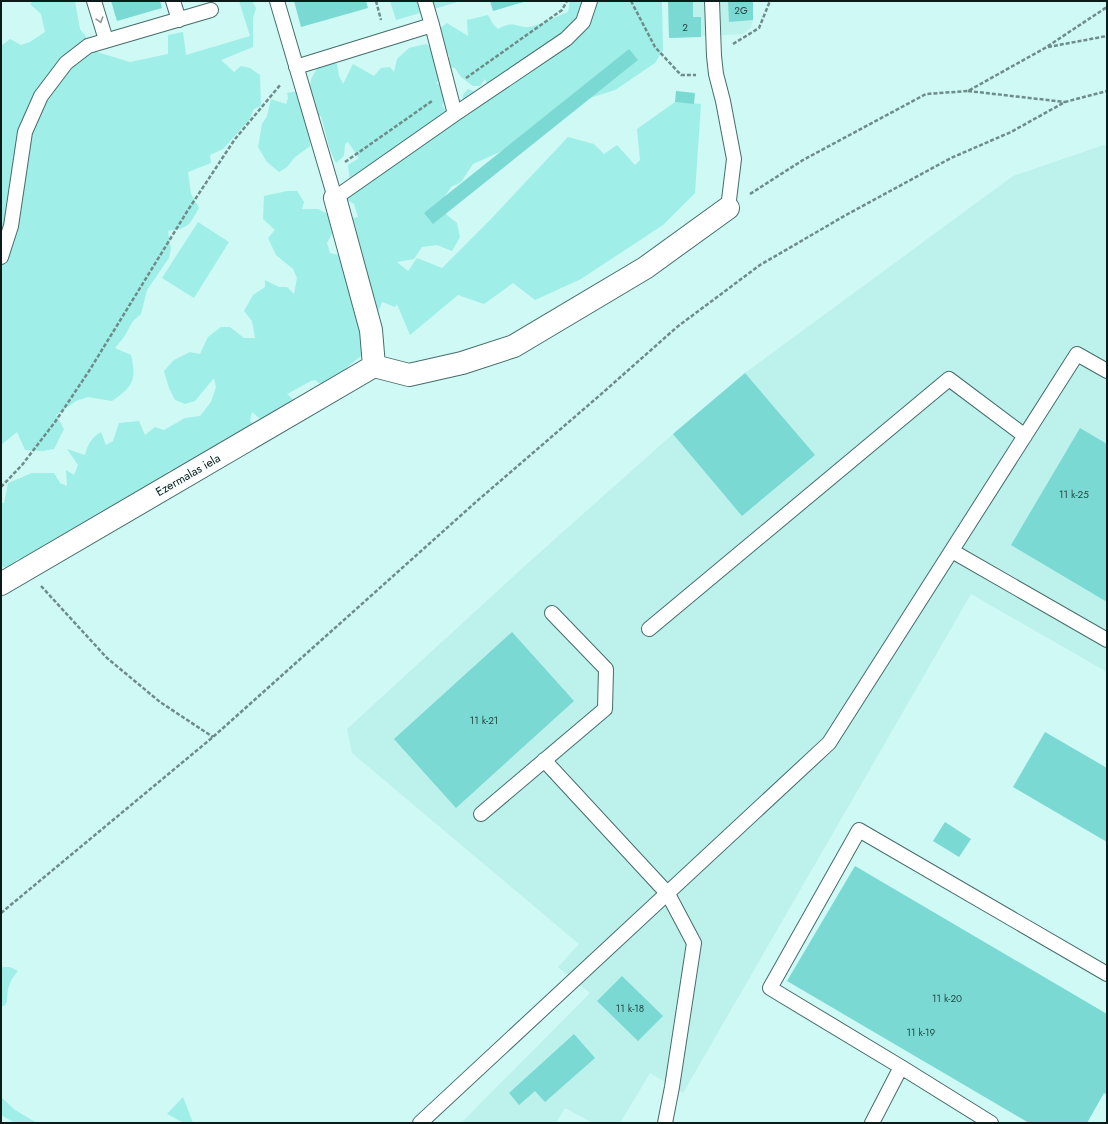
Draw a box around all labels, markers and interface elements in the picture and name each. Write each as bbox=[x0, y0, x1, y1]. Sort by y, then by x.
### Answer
house number: 2G bbox=[734, 3, 748, 18]
one-way arrow bbox=[95, 17, 104, 24]
house number: 2 bbox=[682, 20, 688, 35]
street label: Ezermalas iela bbox=[152, 449, 224, 501]
house number: 11 k-25 bbox=[1059, 487, 1089, 502]
house number: 11 k-21 bbox=[470, 713, 498, 728]
house number: 11 k-20 bbox=[932, 991, 962, 1006]
house number: 11 k-18 bbox=[616, 1001, 644, 1016]
house number: 11 k-19 bbox=[907, 1025, 936, 1040]

